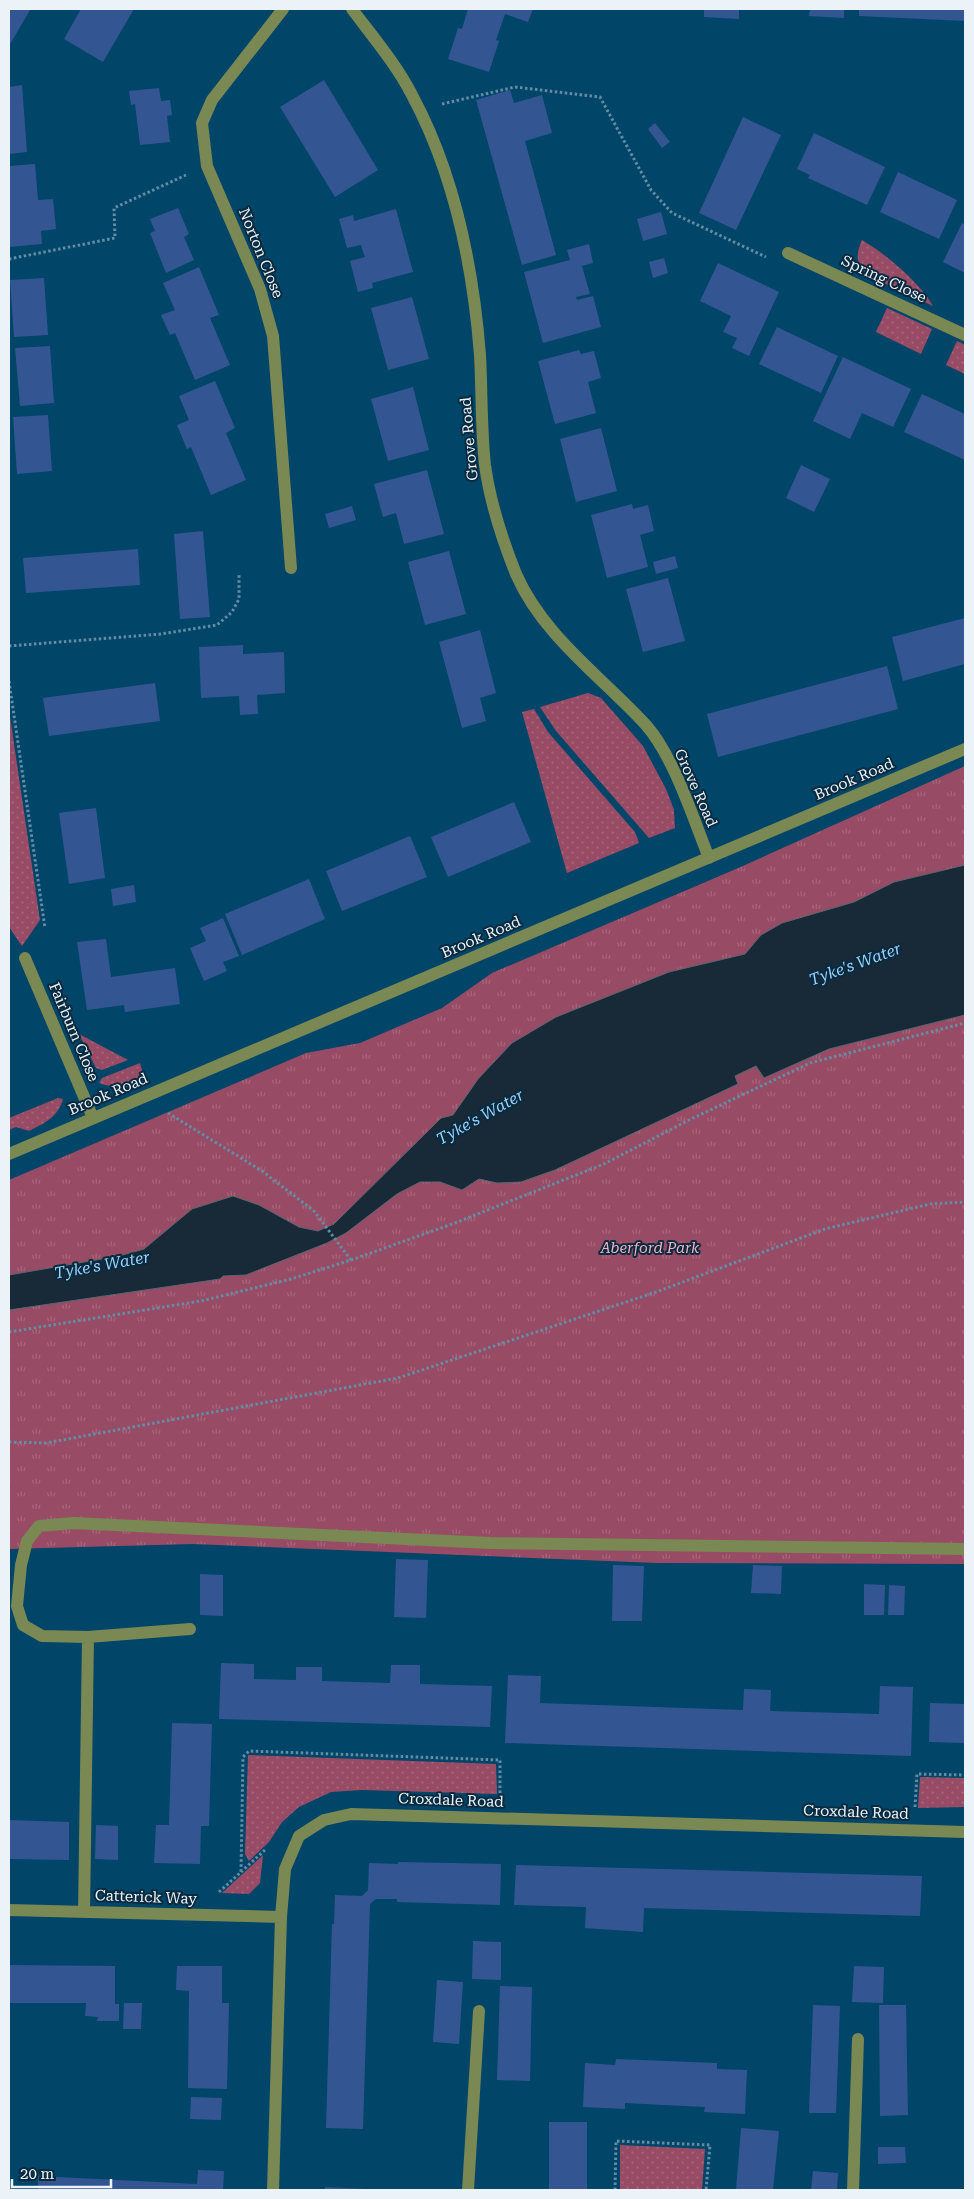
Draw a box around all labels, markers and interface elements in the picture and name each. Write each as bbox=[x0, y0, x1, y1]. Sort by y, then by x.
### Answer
street label: Norton Close bbox=[235, 205, 287, 301]
street label: Spring Close bbox=[839, 251, 929, 307]
street label: Grove Road bbox=[456, 396, 482, 482]
street label: Grove Road bbox=[671, 746, 721, 830]
street label: Brook Road bbox=[812, 754, 897, 804]
street label: Brook Road bbox=[439, 912, 524, 962]
water label: Tyke's Water bbox=[806, 938, 904, 989]
street label: Fairburn Close bbox=[45, 980, 103, 1084]
street label: Brook Road bbox=[66, 1069, 151, 1119]
water label: Tyke's Water bbox=[433, 1085, 527, 1149]
park label: Aberford Park bbox=[600, 1239, 700, 1257]
water label: Tyke's Water bbox=[53, 1247, 152, 1283]
street label: Croxdale Road bbox=[398, 1789, 504, 1811]
street label: Croxdale Road bbox=[803, 1801, 909, 1823]
street label: Catterick Way bbox=[95, 1886, 197, 1908]
scale bar bbox=[12, 2156, 111, 2188]
text: 20 m bbox=[20, 2165, 55, 2183]

